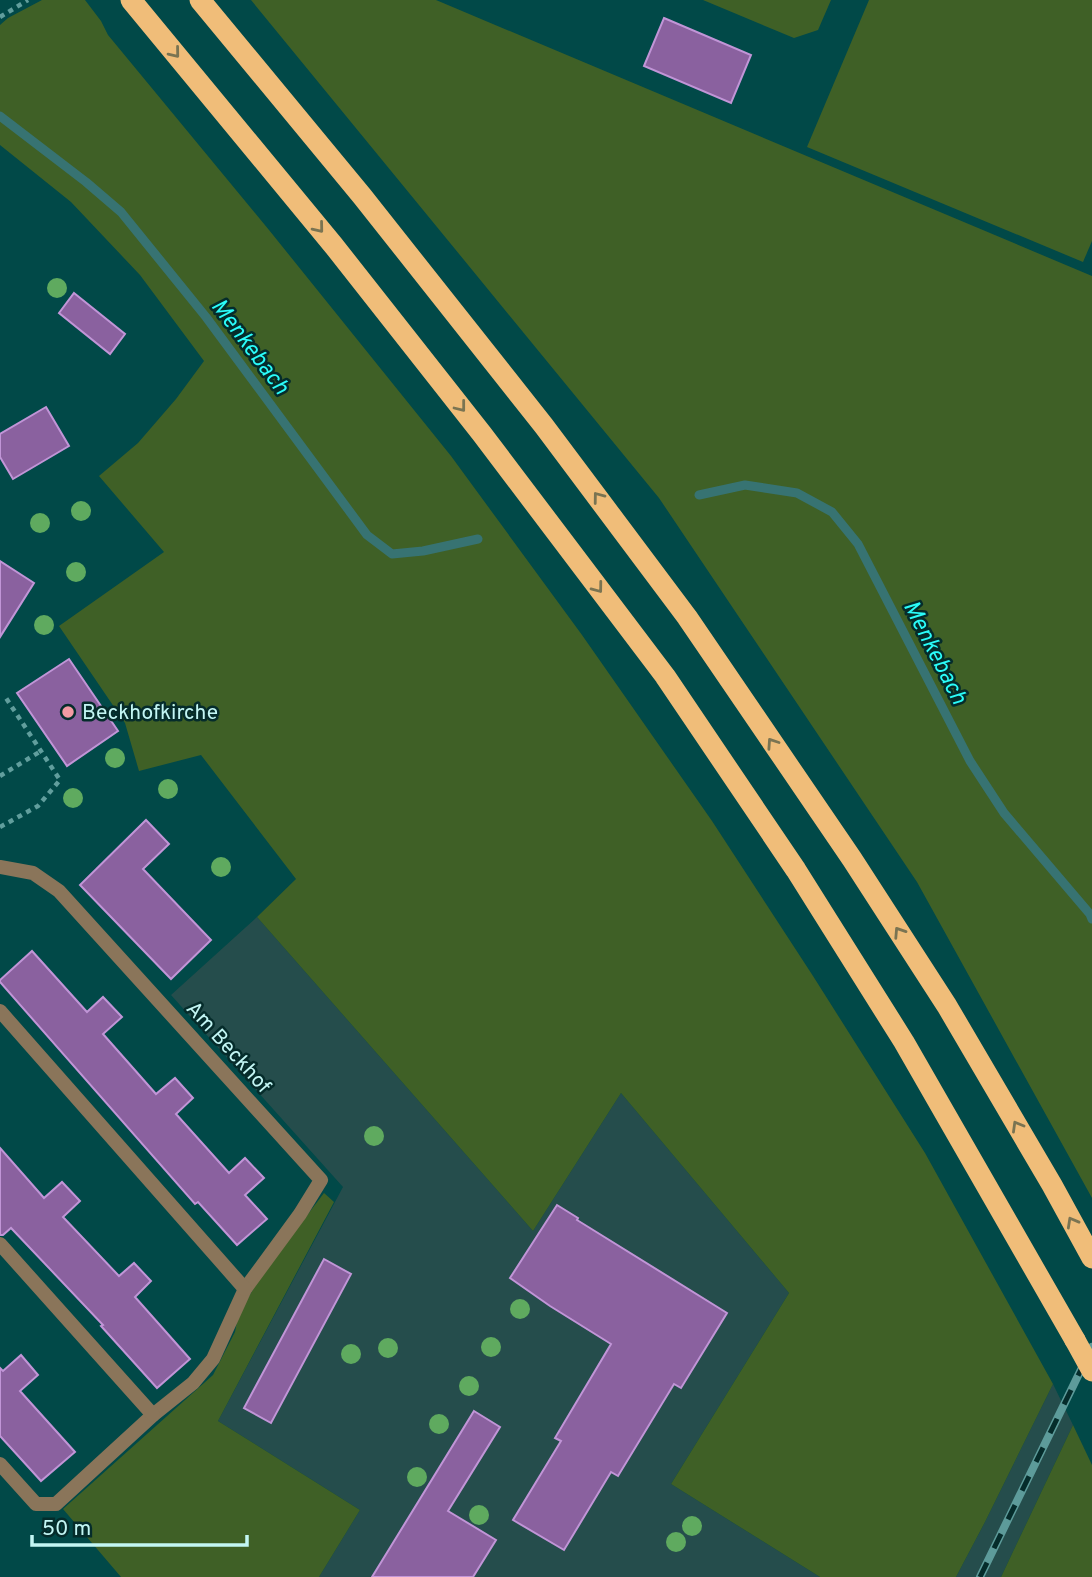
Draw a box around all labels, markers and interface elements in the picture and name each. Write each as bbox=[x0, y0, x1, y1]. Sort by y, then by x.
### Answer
one-way arrow bbox=[167, 44, 179, 57]
one-way arrow bbox=[311, 221, 324, 233]
water label: Menkebach bbox=[203, 294, 295, 402]
one-way arrow bbox=[452, 399, 465, 411]
one-way arrow bbox=[593, 493, 606, 505]
one-way arrow bbox=[590, 580, 603, 593]
water label: Menkebach bbox=[895, 596, 973, 711]
place label: Beckhofkirche bbox=[82, 700, 218, 727]
marker: Beckhofkirche bbox=[60, 704, 76, 720]
one-way arrow bbox=[768, 738, 780, 751]
one-way arrow bbox=[894, 927, 907, 940]
street label: Am Beckhof bbox=[179, 996, 276, 1100]
one-way arrow bbox=[1012, 1121, 1025, 1133]
one-way arrow bbox=[1067, 1216, 1080, 1229]
scale bar bbox=[32, 1504, 247, 1548]
text: 50 m bbox=[42, 1516, 91, 1543]

